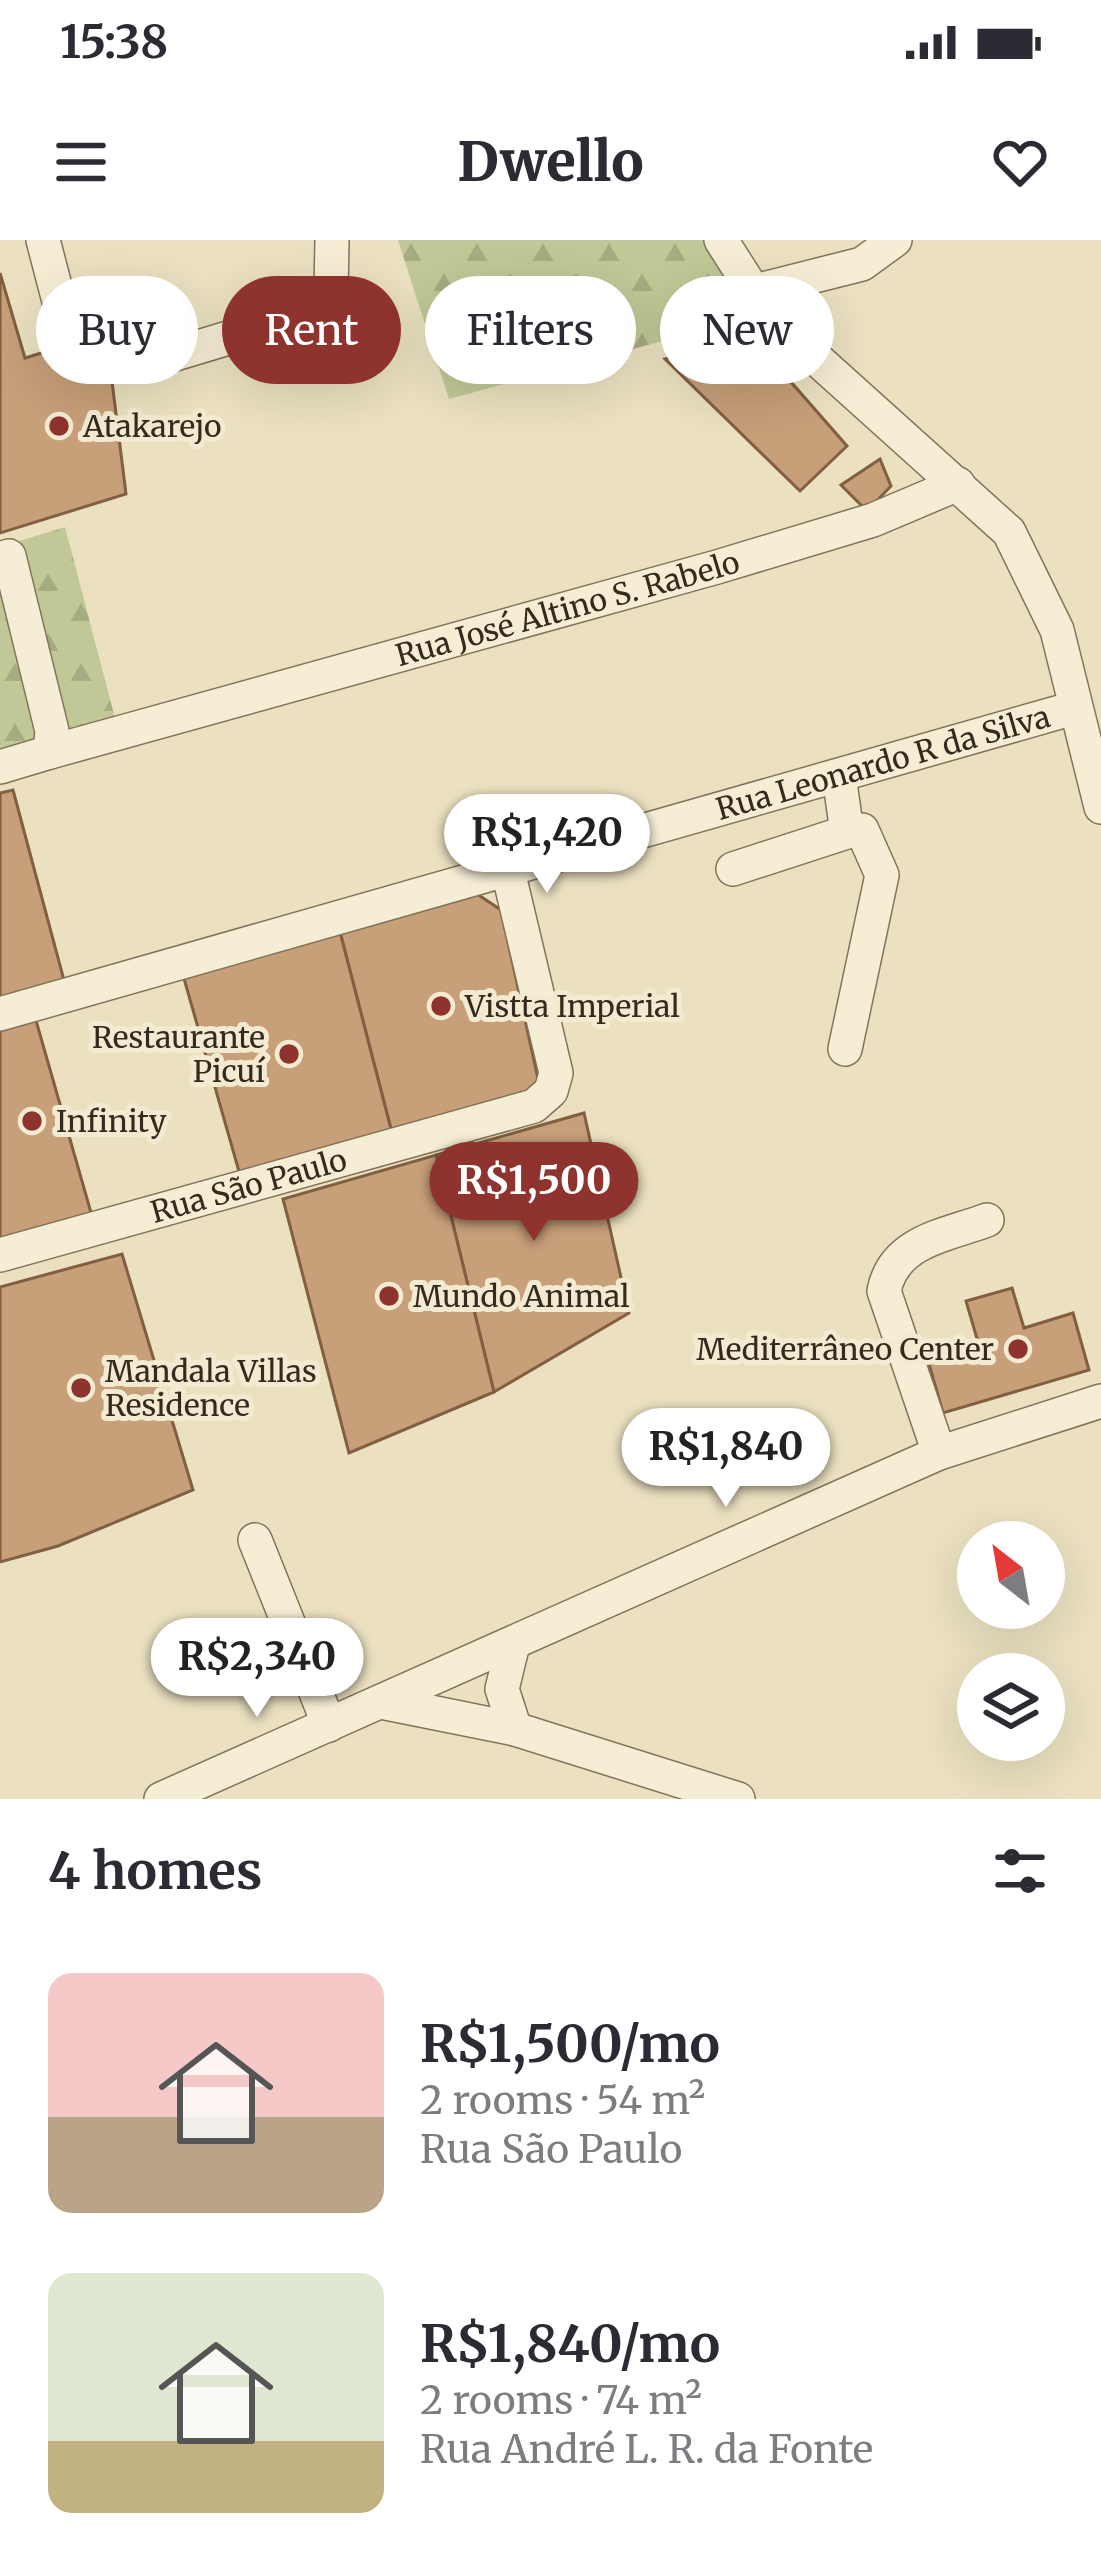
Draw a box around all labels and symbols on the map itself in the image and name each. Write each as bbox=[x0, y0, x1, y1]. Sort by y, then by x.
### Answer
place label: Atakarejo bbox=[82, 407, 222, 445]
marker: Atakarejo bbox=[46, 413, 72, 439]
street label: Rua José Altino S. Rabelo bbox=[391, 542, 744, 674]
street label: Rua Leonardo R da Silva bbox=[712, 697, 1054, 828]
pin: R$1,420 bbox=[436, 794, 658, 896]
place label: Vistta Imperial bbox=[464, 987, 680, 1025]
marker: Vistta Imperial bbox=[428, 993, 454, 1019]
place label: Restaurante Picuí bbox=[92, 1018, 266, 1090]
marker: Restaurante Picuí bbox=[276, 1041, 302, 1067]
place label: Infinity bbox=[56, 1102, 167, 1140]
marker: Infinity bbox=[19, 1108, 45, 1134]
street label: Rua São Paulo bbox=[146, 1140, 351, 1231]
pin: R$1,500 bbox=[423, 1142, 645, 1244]
place label: Mundo Animal bbox=[413, 1277, 630, 1315]
marker: Mundo Animal bbox=[376, 1283, 402, 1309]
place label: Mediterrâneo Center bbox=[696, 1330, 994, 1368]
marker: Mediterrâneo Center bbox=[1005, 1336, 1031, 1362]
place label: Mandala Villas Residence bbox=[105, 1352, 317, 1424]
marker: Mandala Villas Residence bbox=[68, 1375, 94, 1401]
pin: R$1,840 bbox=[615, 1408, 837, 1510]
north arrow bbox=[957, 1521, 1065, 1629]
pin: R$2,340 bbox=[146, 1618, 368, 1720]

